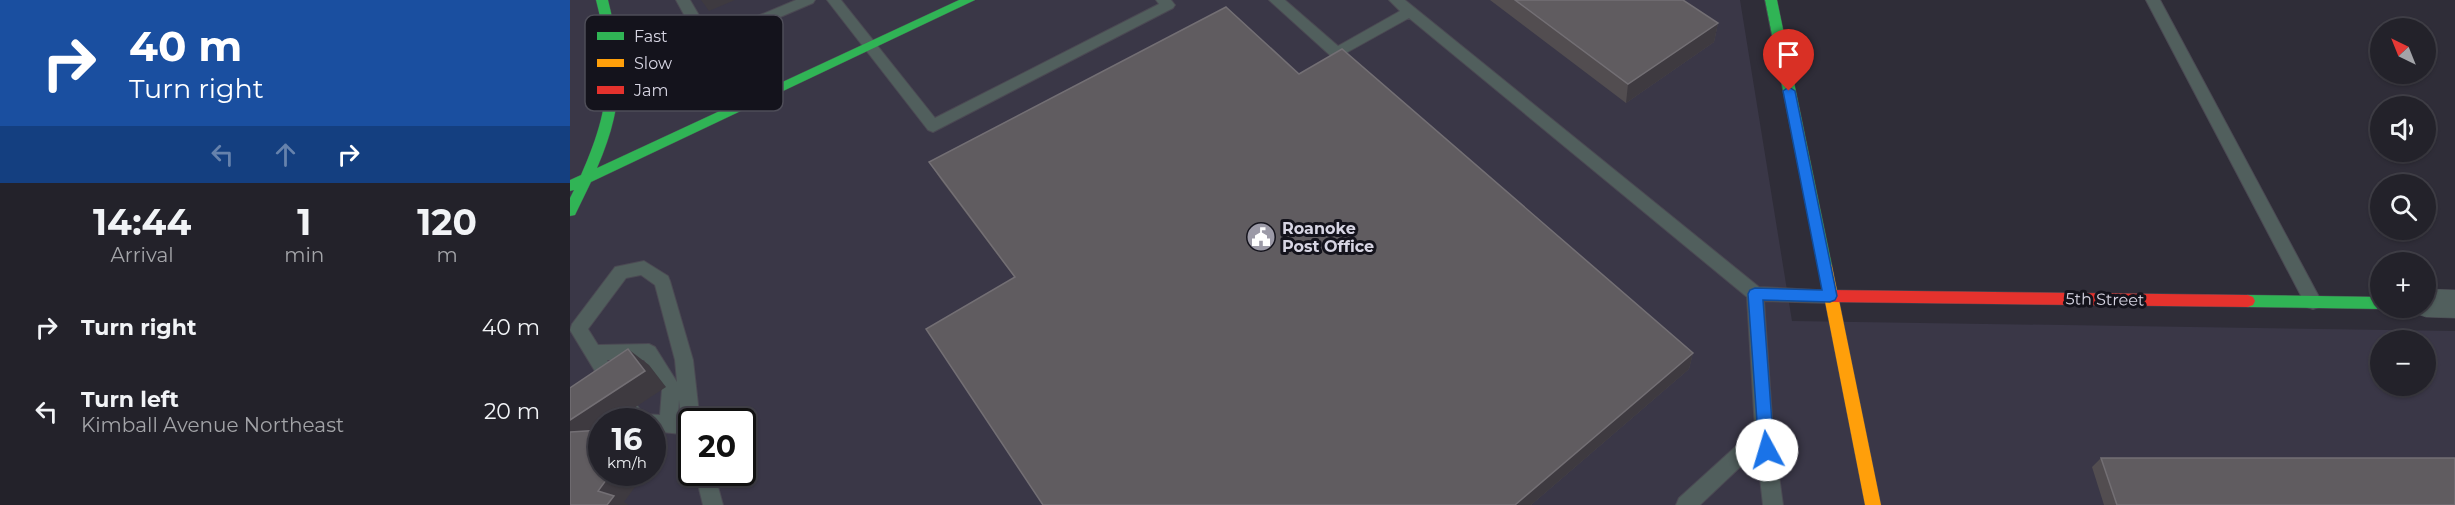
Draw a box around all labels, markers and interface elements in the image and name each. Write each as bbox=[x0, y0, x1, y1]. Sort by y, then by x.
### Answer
legend bbox=[585, 15, 783, 111]
north arrow bbox=[2370, 18, 2436, 84]
map controls bbox=[2370, 18, 2436, 396]
text: 40 m bbox=[129, 20, 242, 72]
icon: right bbox=[30, 24, 108, 102]
text: Fast bbox=[634, 27, 668, 46]
pin bbox=[1763, 29, 1814, 91]
icon: arrive bbox=[1772, 38, 1805, 71]
text: Slow bbox=[634, 54, 672, 73]
text: Turn right bbox=[129, 72, 264, 105]
text: Jam bbox=[633, 81, 668, 100]
button: sound bbox=[2370, 96, 2436, 162]
icon: left bbox=[206, 138, 239, 171]
icon: ahead bbox=[269, 138, 302, 171]
icon: right bbox=[332, 138, 365, 171]
button: search bbox=[2370, 174, 2436, 240]
text: 14:44 bbox=[93, 200, 191, 244]
text: 1 bbox=[297, 200, 311, 244]
text: 120 bbox=[417, 200, 477, 244]
place label: Roanoke Post Office bbox=[1282, 219, 1374, 256]
public building icon: Roanoke Post Office bbox=[1245, 221, 1277, 253]
text: Arrival bbox=[111, 243, 174, 267]
text: min bbox=[284, 243, 324, 267]
text: m bbox=[437, 243, 458, 267]
button: + bbox=[2370, 252, 2436, 318]
street label: 5th Street bbox=[2065, 289, 2145, 310]
icon: right bbox=[30, 311, 63, 344]
text: Turn right bbox=[81, 314, 196, 341]
text: 40 m bbox=[482, 314, 540, 341]
button: − bbox=[2370, 330, 2436, 396]
text: Turn left bbox=[81, 386, 179, 413]
icon: left bbox=[30, 395, 63, 428]
text: 20 m bbox=[484, 398, 540, 425]
speed limit sign: 20 bbox=[678, 408, 756, 486]
text: Kimball Avenue Northeast bbox=[81, 413, 344, 437]
position arrow bbox=[1735, 418, 1799, 482]
text: 16 bbox=[612, 421, 642, 458]
text: km/h bbox=[607, 453, 647, 472]

